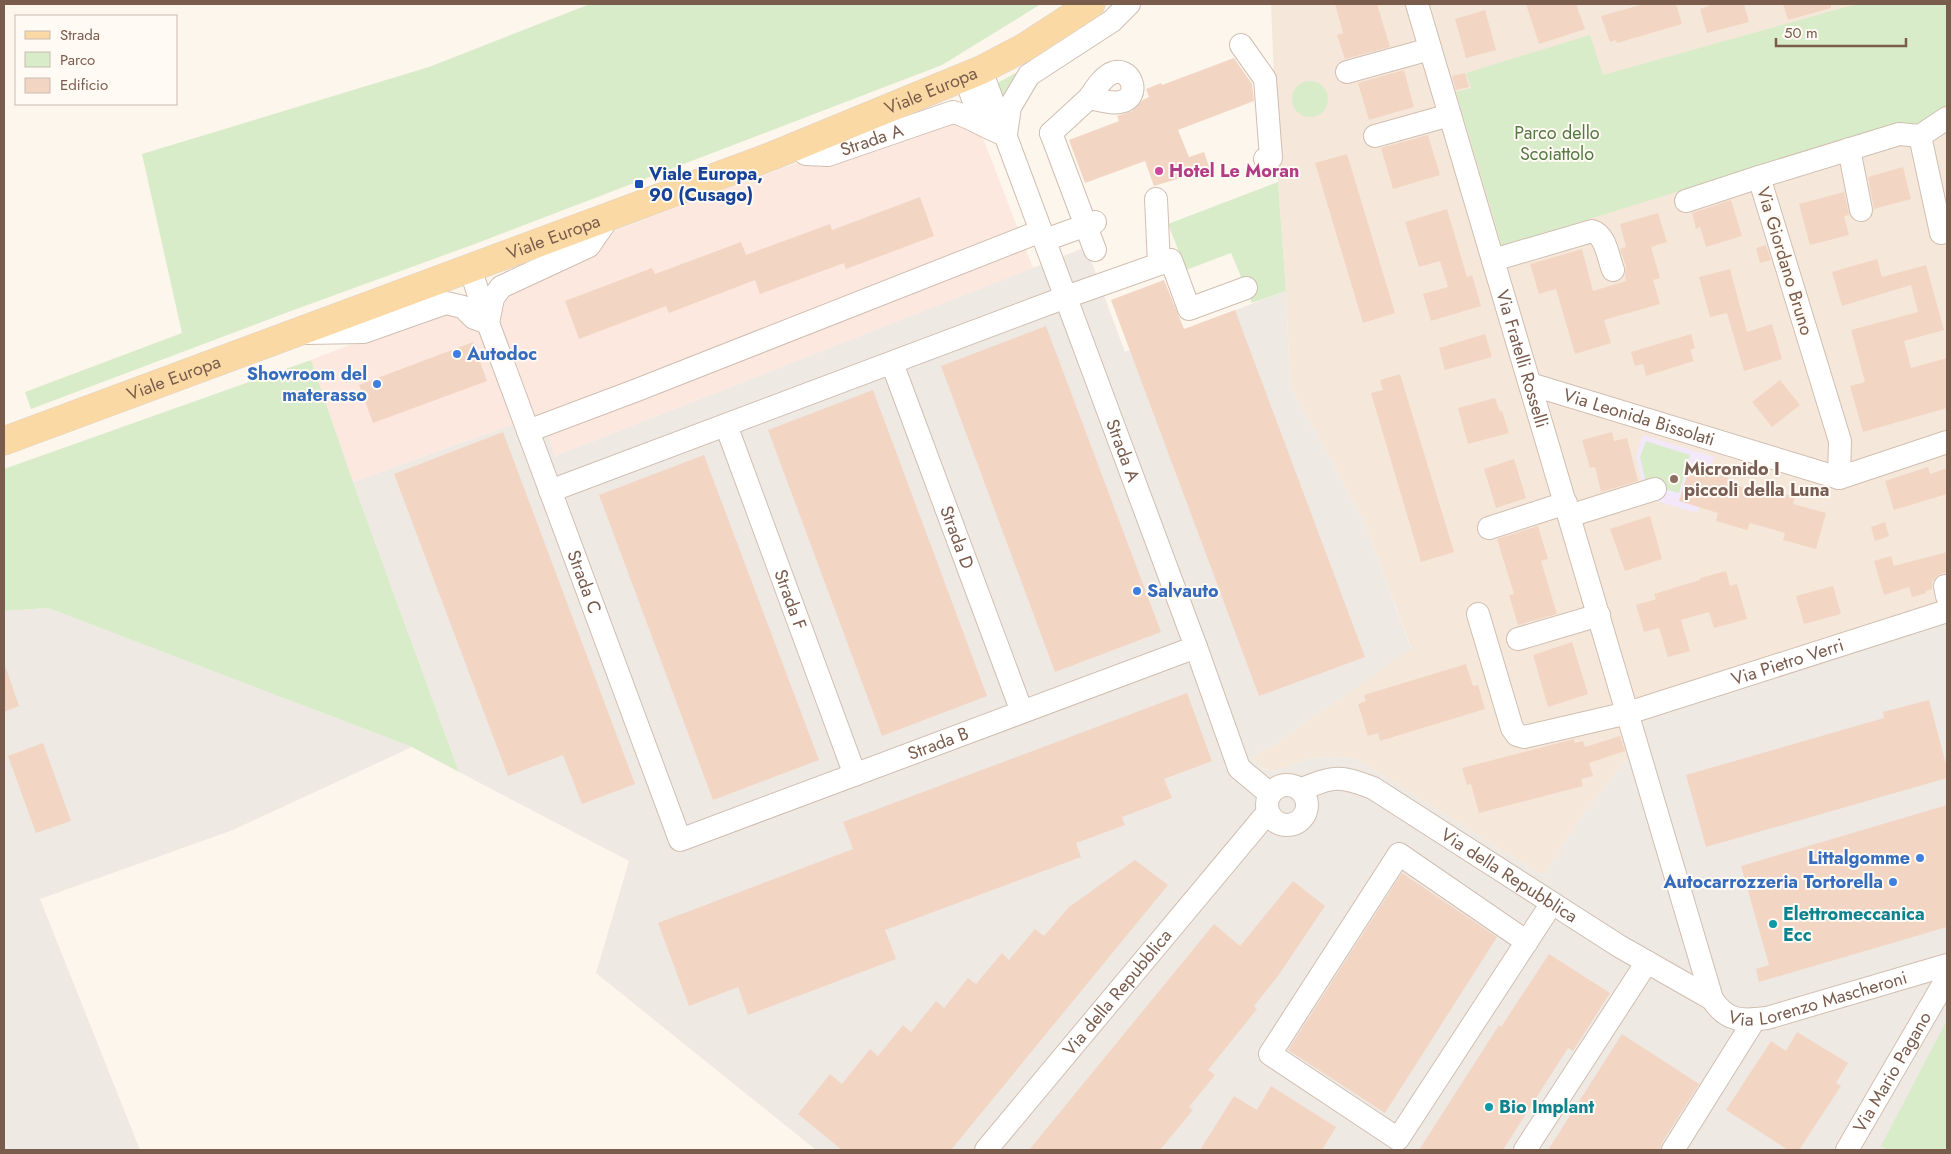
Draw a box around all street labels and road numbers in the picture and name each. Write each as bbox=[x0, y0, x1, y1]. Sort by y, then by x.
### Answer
street label: Viale Europa bbox=[881, 60, 981, 121]
street label: Strada A bbox=[836, 117, 907, 163]
street label: Via Giordano Bruno bbox=[1750, 184, 1820, 338]
street label: Viale Europa bbox=[503, 208, 604, 266]
street label: Via Fratelli Rosselli bbox=[1489, 287, 1555, 431]
street label: Viale Europa bbox=[123, 349, 224, 407]
street label: Via Leonida Bissolati bbox=[1560, 382, 1718, 453]
street label: Strada A bbox=[1099, 415, 1146, 486]
street label: Strada D bbox=[933, 502, 981, 573]
street label: Strada C bbox=[561, 547, 608, 617]
street label: Strada F bbox=[767, 566, 813, 633]
street label: Via Pietro Verri bbox=[1728, 632, 1847, 692]
street label: Strada B bbox=[904, 720, 972, 767]
street label: Via della Repubblica bbox=[1436, 822, 1583, 929]
street label: Via della Repubblica bbox=[1057, 923, 1178, 1062]
street label: Via Lorenzo Mascheroni bbox=[1725, 964, 1910, 1033]
street label: Via Mario Pagano bbox=[1847, 1007, 1938, 1138]

